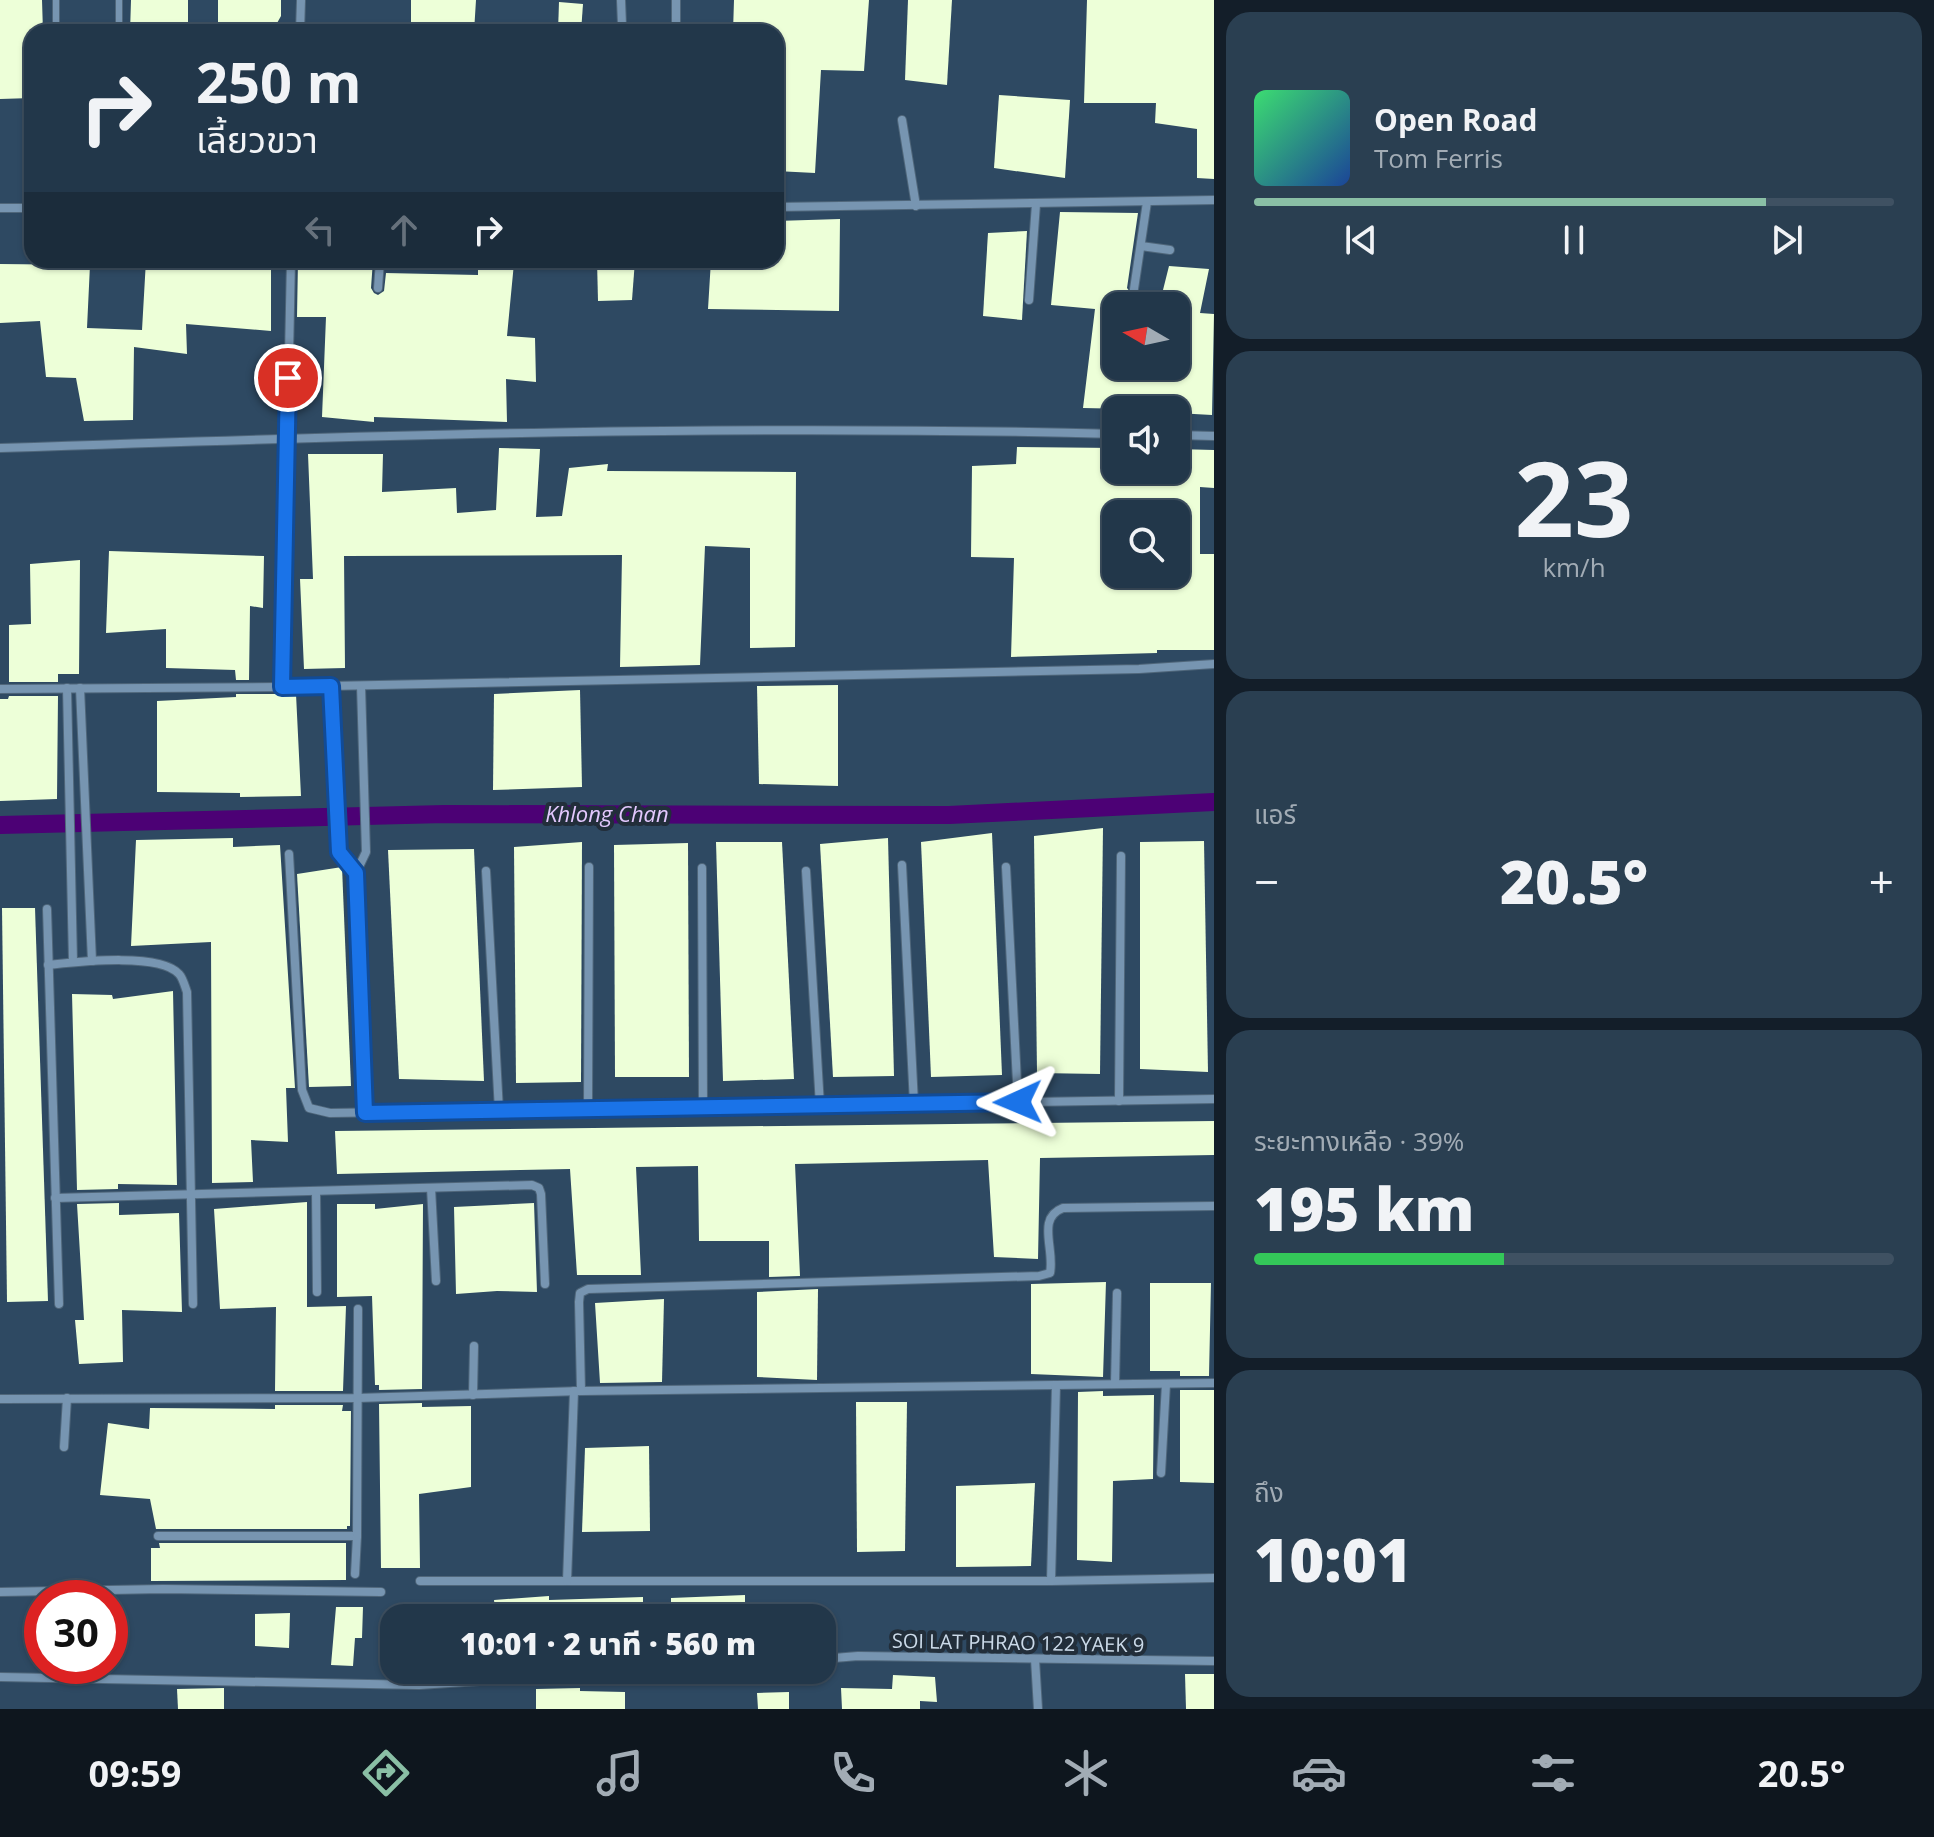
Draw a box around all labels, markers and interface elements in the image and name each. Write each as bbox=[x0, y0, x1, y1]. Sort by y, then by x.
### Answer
text: 250 m bbox=[196, 43, 362, 119]
icon: right bbox=[64, 56, 168, 160]
text: Open Road bbox=[1374, 99, 1538, 140]
text: เลี้ยวขวา bbox=[196, 115, 318, 164]
text: Tom Ferris bbox=[1374, 140, 1503, 176]
icon: left bbox=[298, 208, 342, 252]
icon: ahead bbox=[382, 208, 426, 252]
icon: right bbox=[466, 208, 510, 252]
icon: previous bbox=[1339, 218, 1383, 262]
icon: pause bbox=[1552, 218, 1596, 262]
icon: next bbox=[1765, 218, 1809, 262]
north arrow bbox=[1102, 292, 1190, 380]
map controls bbox=[1102, 292, 1190, 588]
pin bbox=[254, 344, 322, 412]
icon: arrive bbox=[266, 356, 310, 400]
button: sound bbox=[1102, 396, 1190, 484]
text: 23 bbox=[1515, 426, 1633, 567]
button: search bbox=[1102, 500, 1190, 588]
text: km/h bbox=[1542, 549, 1606, 585]
text: แอร์ bbox=[1254, 796, 1296, 832]
water label: Khlong Chan bbox=[545, 798, 669, 828]
text: 20.5° bbox=[1500, 840, 1648, 922]
text: − bbox=[1254, 851, 1279, 911]
text: + bbox=[1869, 851, 1894, 911]
position arrow bbox=[976, 1060, 1060, 1144]
text: ระยะทางเหลือ · 39% bbox=[1254, 1123, 1464, 1159]
text: 195 km bbox=[1254, 1167, 1475, 1249]
text: ถึง bbox=[1254, 1474, 1284, 1510]
text: 10:01 bbox=[1254, 1518, 1412, 1600]
speed limit sign: 30 bbox=[24, 1580, 128, 1684]
text: 10:01 · 2 นาที · 560 m bbox=[460, 1623, 756, 1664]
street label: SOI LAT PHRAO 122 YAEK 9 bbox=[892, 1627, 1144, 1658]
icon: directions bbox=[358, 1745, 414, 1801]
icon: music bbox=[592, 1745, 648, 1801]
icon: phone bbox=[825, 1745, 881, 1801]
icon: climate bbox=[1058, 1745, 1114, 1801]
icon: car bbox=[1291, 1745, 1347, 1801]
icon: filters bbox=[1525, 1745, 1581, 1801]
text: 09:59 bbox=[89, 1749, 181, 1798]
text: 20.5° bbox=[1758, 1749, 1845, 1798]

